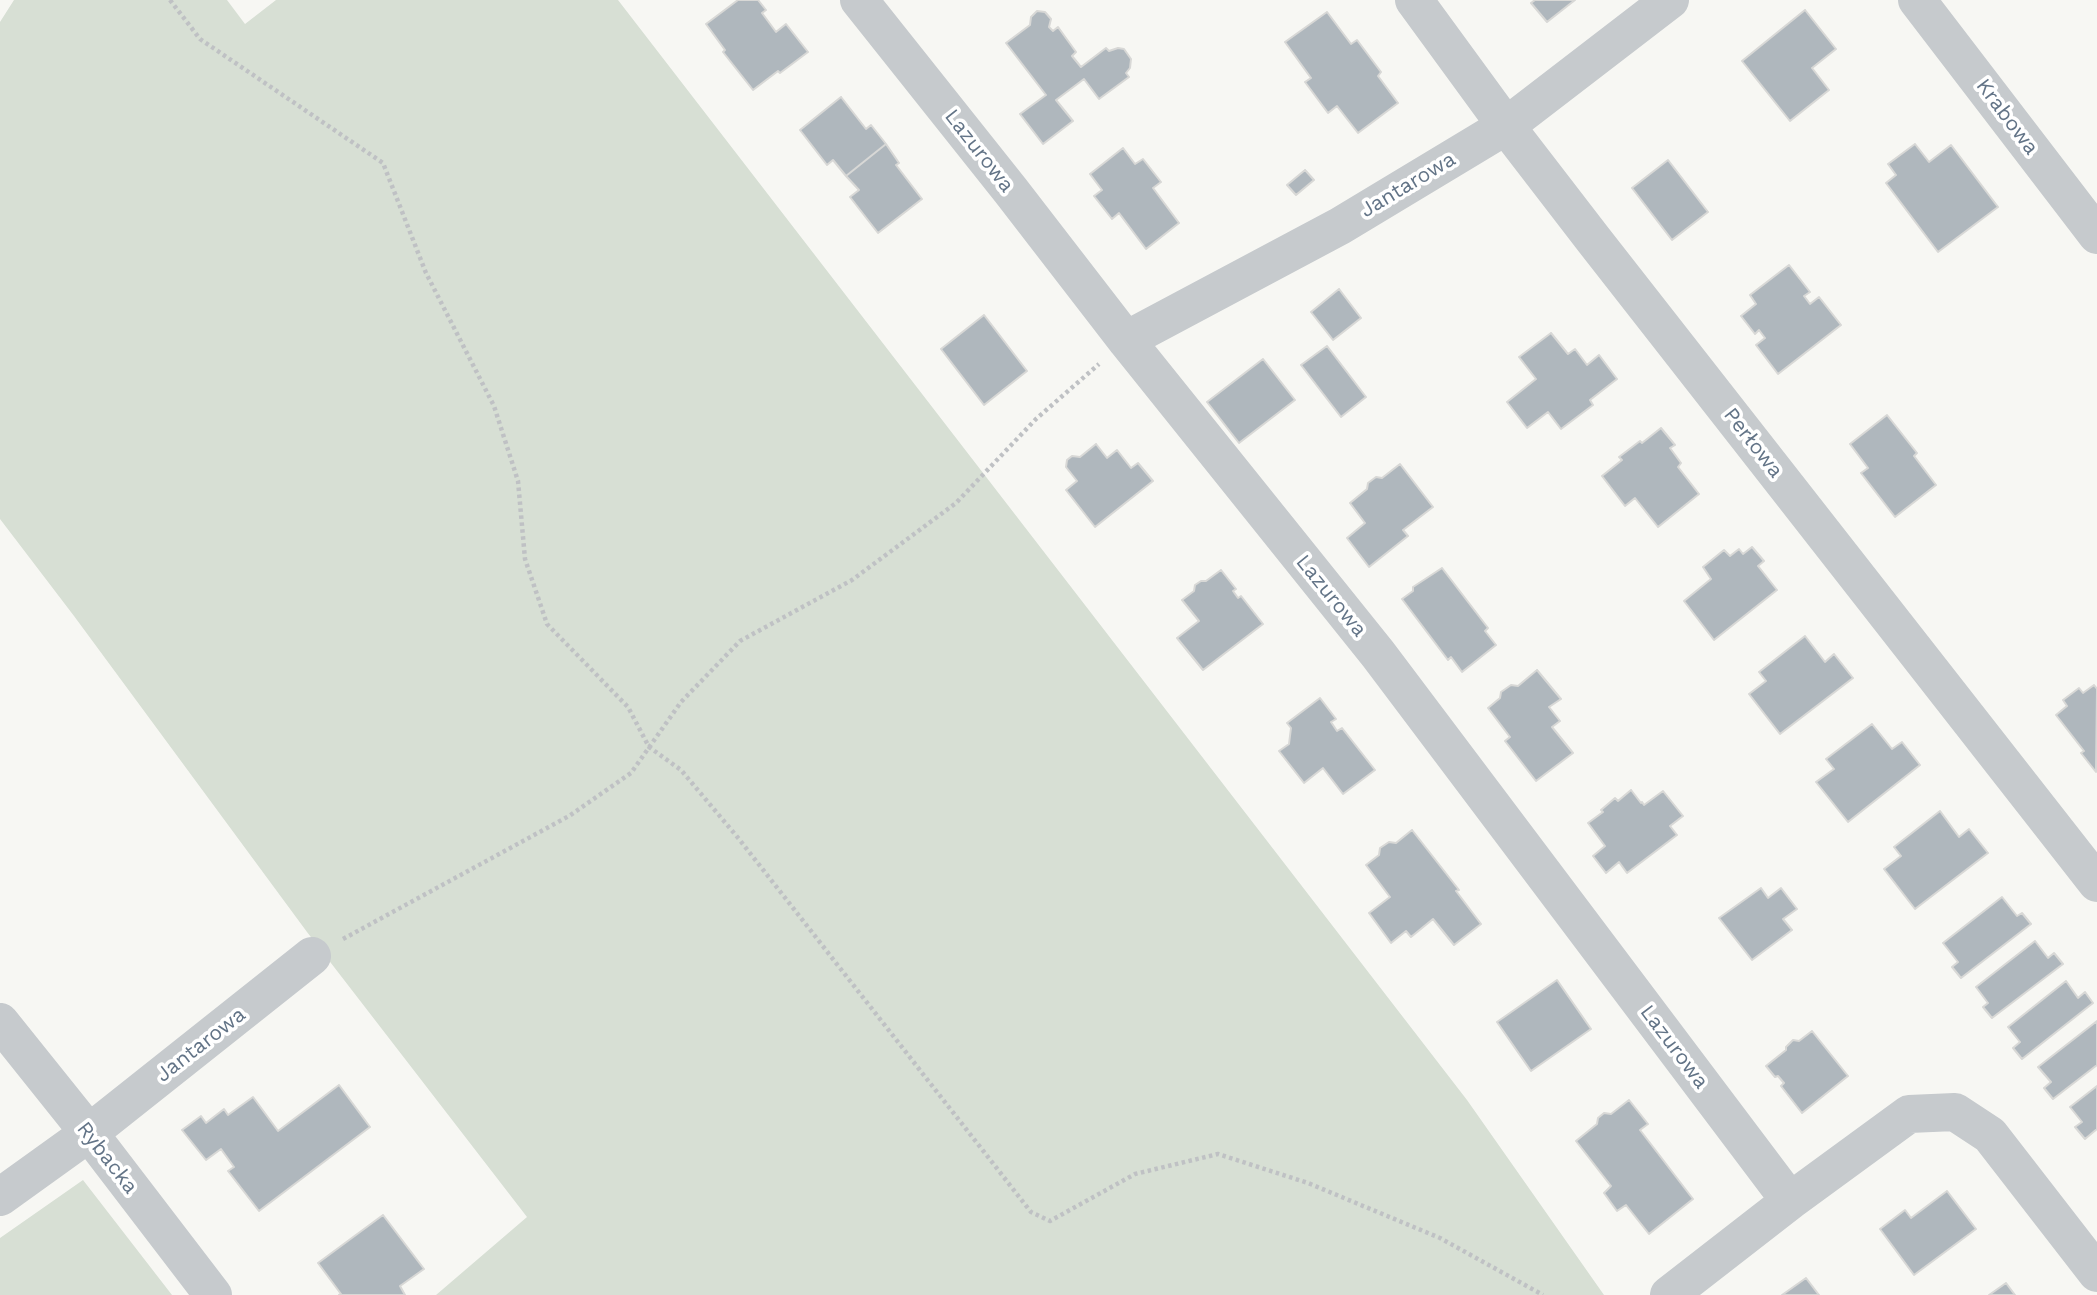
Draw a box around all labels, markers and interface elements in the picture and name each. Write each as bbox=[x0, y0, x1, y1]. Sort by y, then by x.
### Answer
street label: Krabowa bbox=[1970, 74, 2044, 160]
street label: Lazurowa bbox=[939, 105, 1019, 197]
street label: Jantarowa bbox=[1356, 147, 1460, 223]
street label: Perłowa bbox=[1718, 403, 1788, 483]
street label: Lazurowa bbox=[1290, 550, 1372, 642]
street label: Lazurowa bbox=[1634, 1000, 1714, 1094]
street label: Jantarowa bbox=[151, 1002, 251, 1088]
street label: Rybacka bbox=[71, 1117, 143, 1199]

